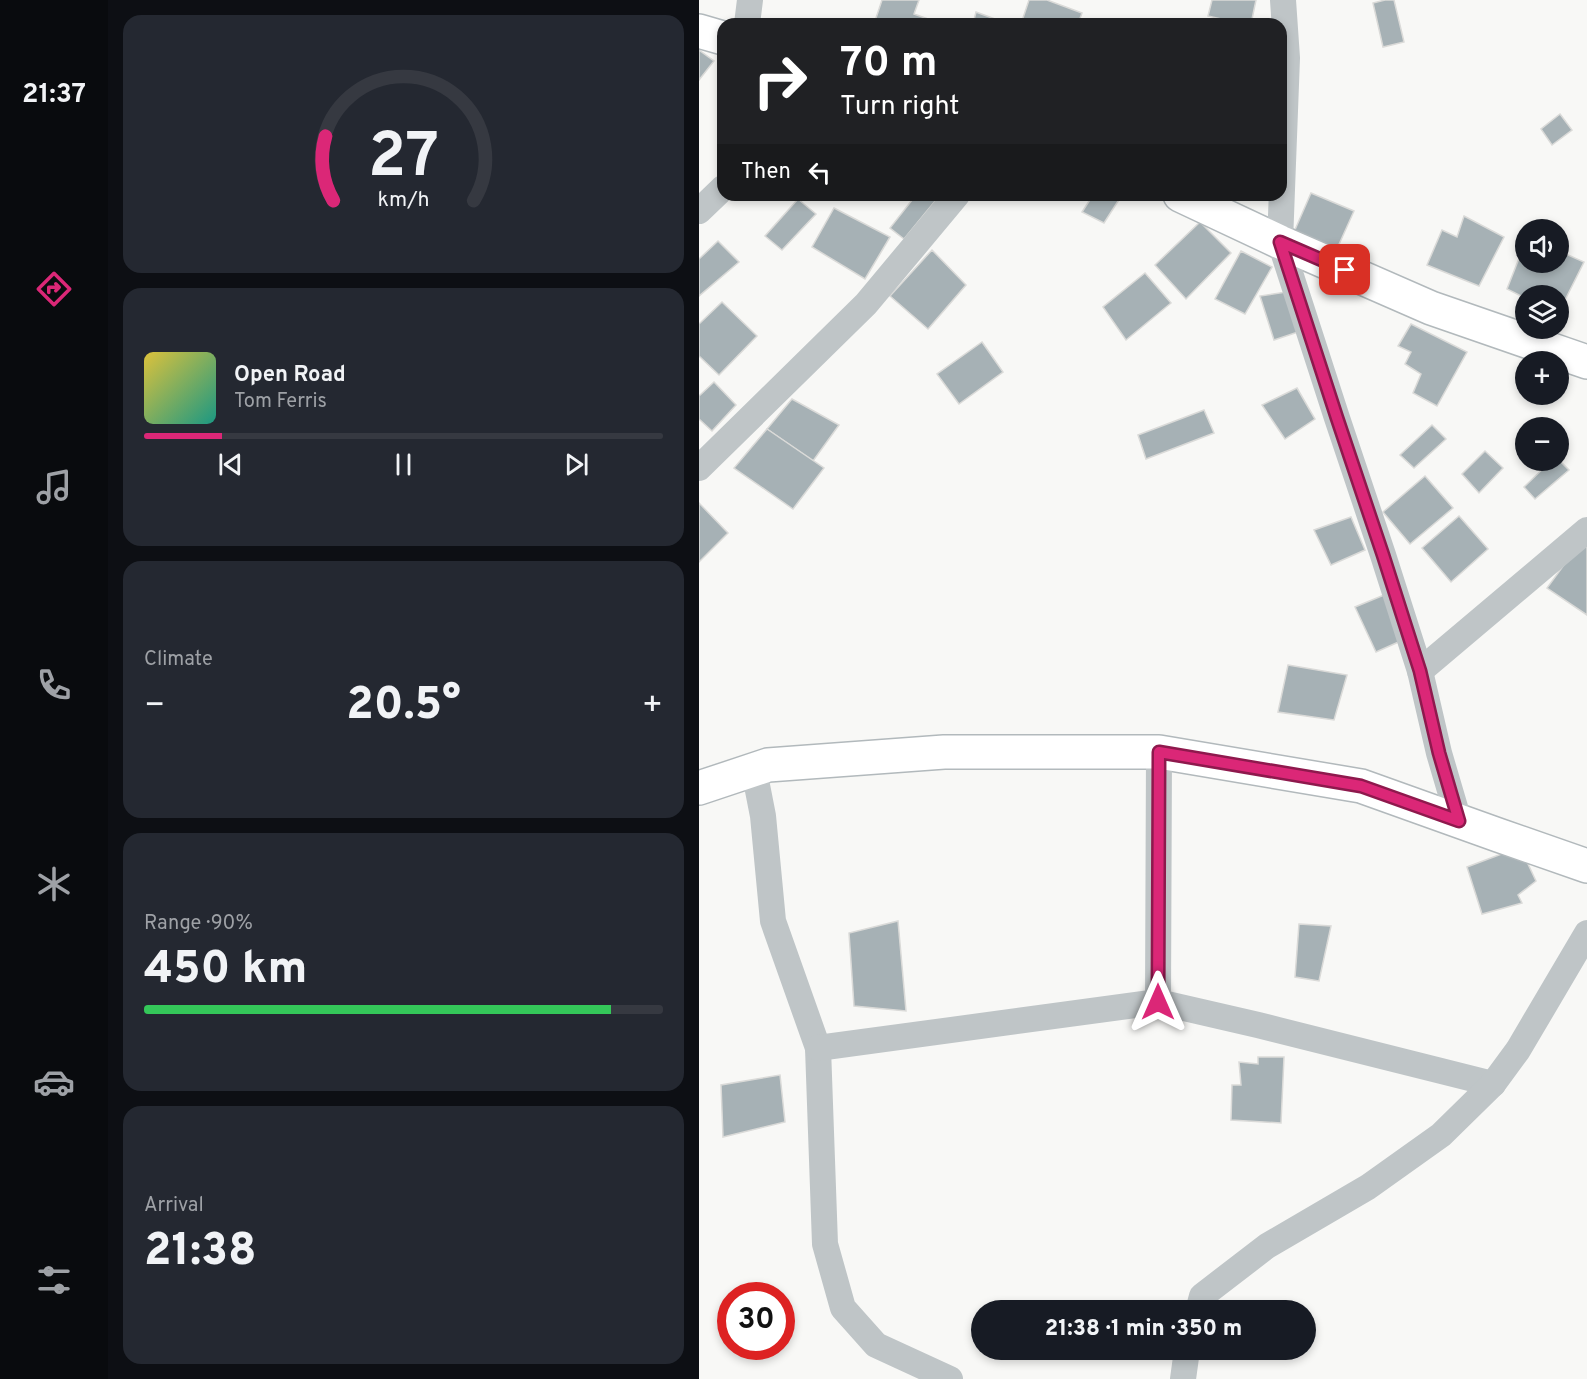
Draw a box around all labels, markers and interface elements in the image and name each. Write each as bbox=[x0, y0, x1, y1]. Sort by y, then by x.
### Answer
text: 70 m bbox=[840, 38, 938, 91]
icon: right bbox=[741, 42, 819, 120]
text: 21:37 bbox=[22, 78, 86, 112]
text: Turn right bbox=[840, 90, 959, 124]
text: 27 bbox=[368, 120, 439, 199]
icon: left bbox=[803, 156, 836, 189]
text: Then bbox=[741, 159, 791, 186]
text: km/h bbox=[377, 187, 430, 214]
map controls bbox=[1515, 219, 1569, 471]
button: sound bbox=[1515, 219, 1569, 273]
pin bbox=[1319, 244, 1370, 295]
icon: arrive bbox=[1328, 253, 1361, 286]
icon: directions bbox=[33, 268, 75, 310]
button: layers bbox=[1515, 285, 1569, 339]
button: + bbox=[1515, 351, 1569, 405]
text: Open Road bbox=[234, 362, 346, 389]
text: Tom Ferris bbox=[234, 389, 327, 415]
button: − bbox=[1515, 417, 1569, 471]
icon: previous bbox=[214, 448, 247, 481]
icon: pause bbox=[387, 448, 420, 481]
icon: next bbox=[560, 448, 593, 481]
icon: music bbox=[33, 466, 75, 508]
text: Climate bbox=[144, 647, 213, 673]
icon: phone bbox=[33, 664, 75, 706]
text: 20.5° bbox=[346, 678, 461, 735]
text: − bbox=[144, 686, 165, 728]
text: + bbox=[642, 686, 663, 728]
icon: climate bbox=[33, 863, 75, 905]
text: Range · 90% bbox=[144, 911, 253, 937]
text: 450 km bbox=[144, 942, 307, 999]
position arrow bbox=[1126, 970, 1190, 1034]
icon: car bbox=[33, 1061, 75, 1103]
text: Arrival bbox=[144, 1193, 204, 1219]
text: 21:38 bbox=[144, 1224, 257, 1281]
icon: filters bbox=[33, 1259, 75, 1301]
speed limit sign: 30 bbox=[717, 1282, 795, 1360]
text: 21:38 · 1 min · 350 m bbox=[1045, 1316, 1242, 1343]

